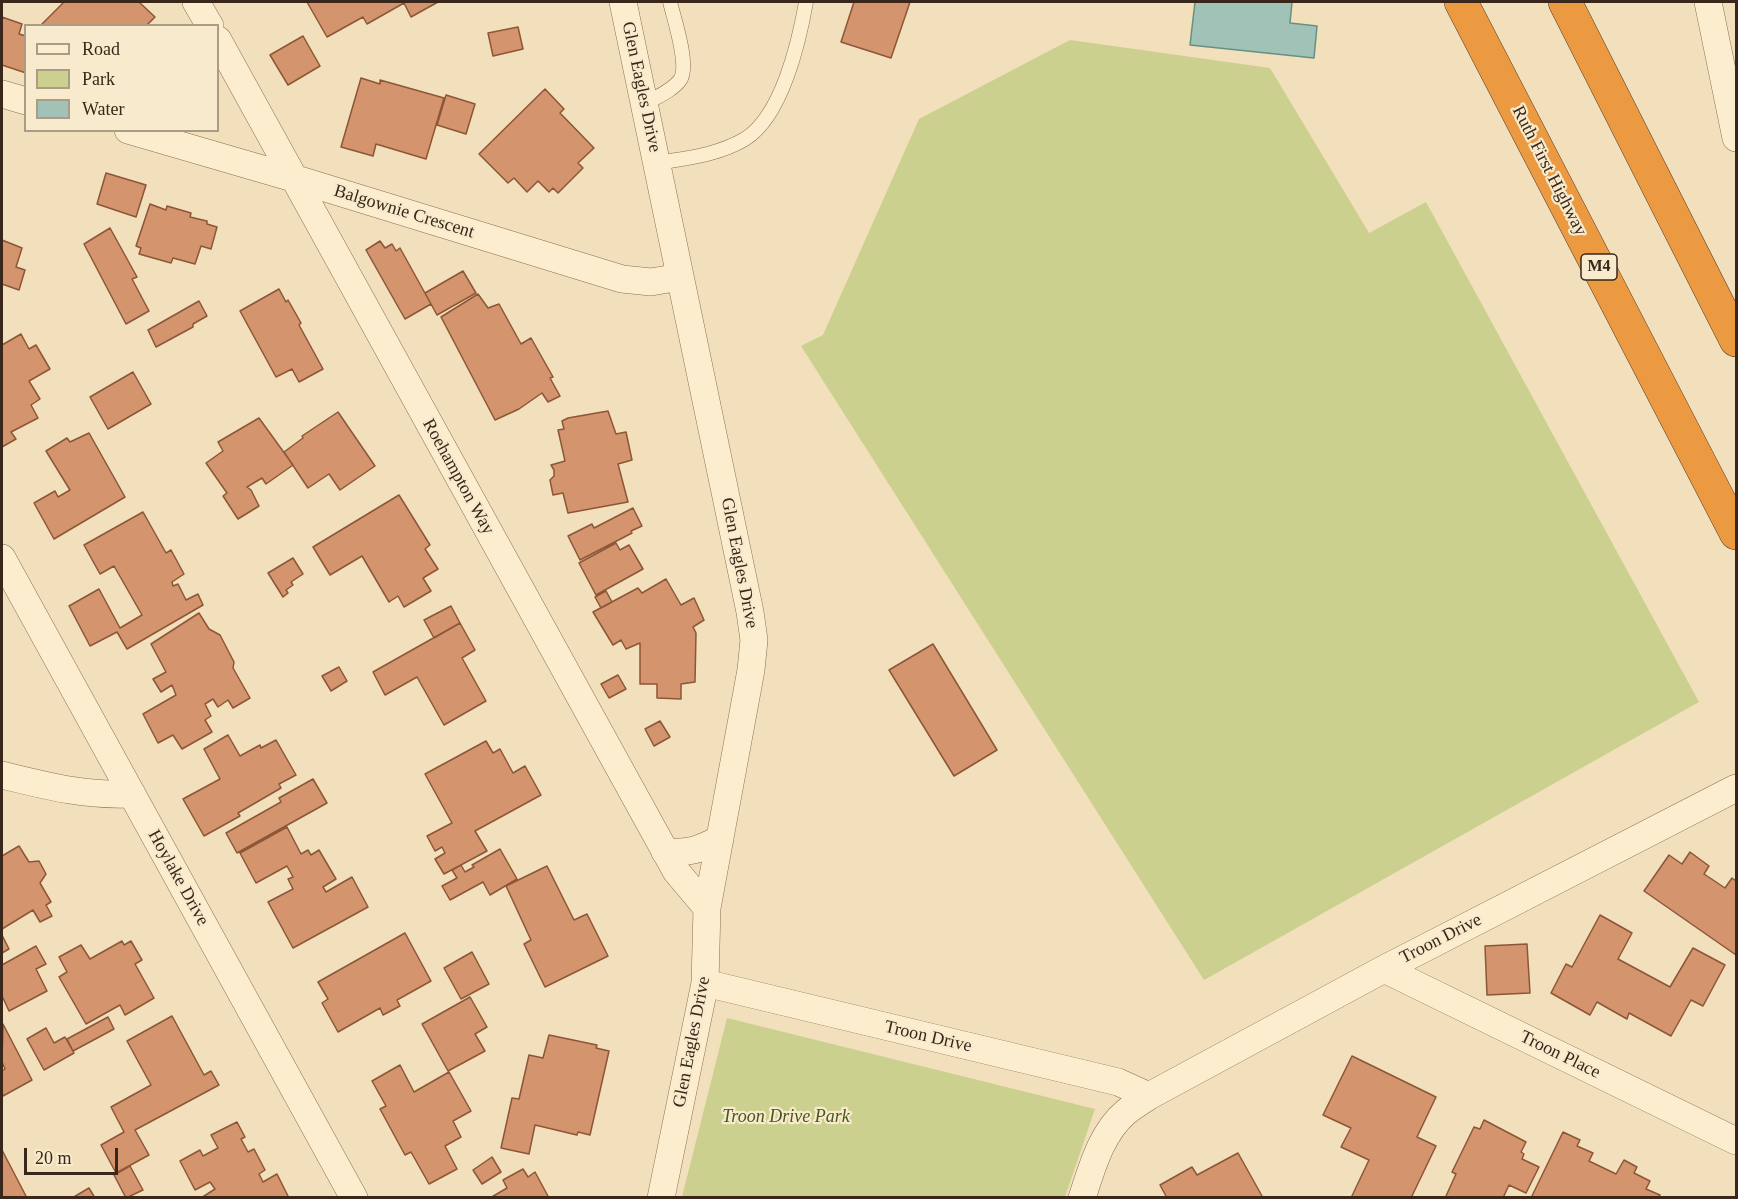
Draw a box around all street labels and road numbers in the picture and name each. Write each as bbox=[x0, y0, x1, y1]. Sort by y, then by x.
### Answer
street label: Glen Eagles Drive bbox=[617, 20, 665, 154]
street label: Ruth First Highway bbox=[1507, 102, 1591, 240]
street label: Balgownie Crescent bbox=[331, 180, 477, 244]
road number: M4 bbox=[1581, 254, 1617, 280]
street label: Roehampton Way bbox=[417, 415, 499, 539]
street label: Glen Eagles Drive bbox=[716, 496, 762, 630]
street label: Hoylake Drive bbox=[143, 826, 213, 930]
street label: Troon Drive bbox=[1397, 909, 1485, 969]
street label: Glen Eagles Drive bbox=[669, 975, 715, 1109]
street label: Troon Drive bbox=[882, 1016, 974, 1058]
street label: Troon Place bbox=[1516, 1026, 1604, 1084]

